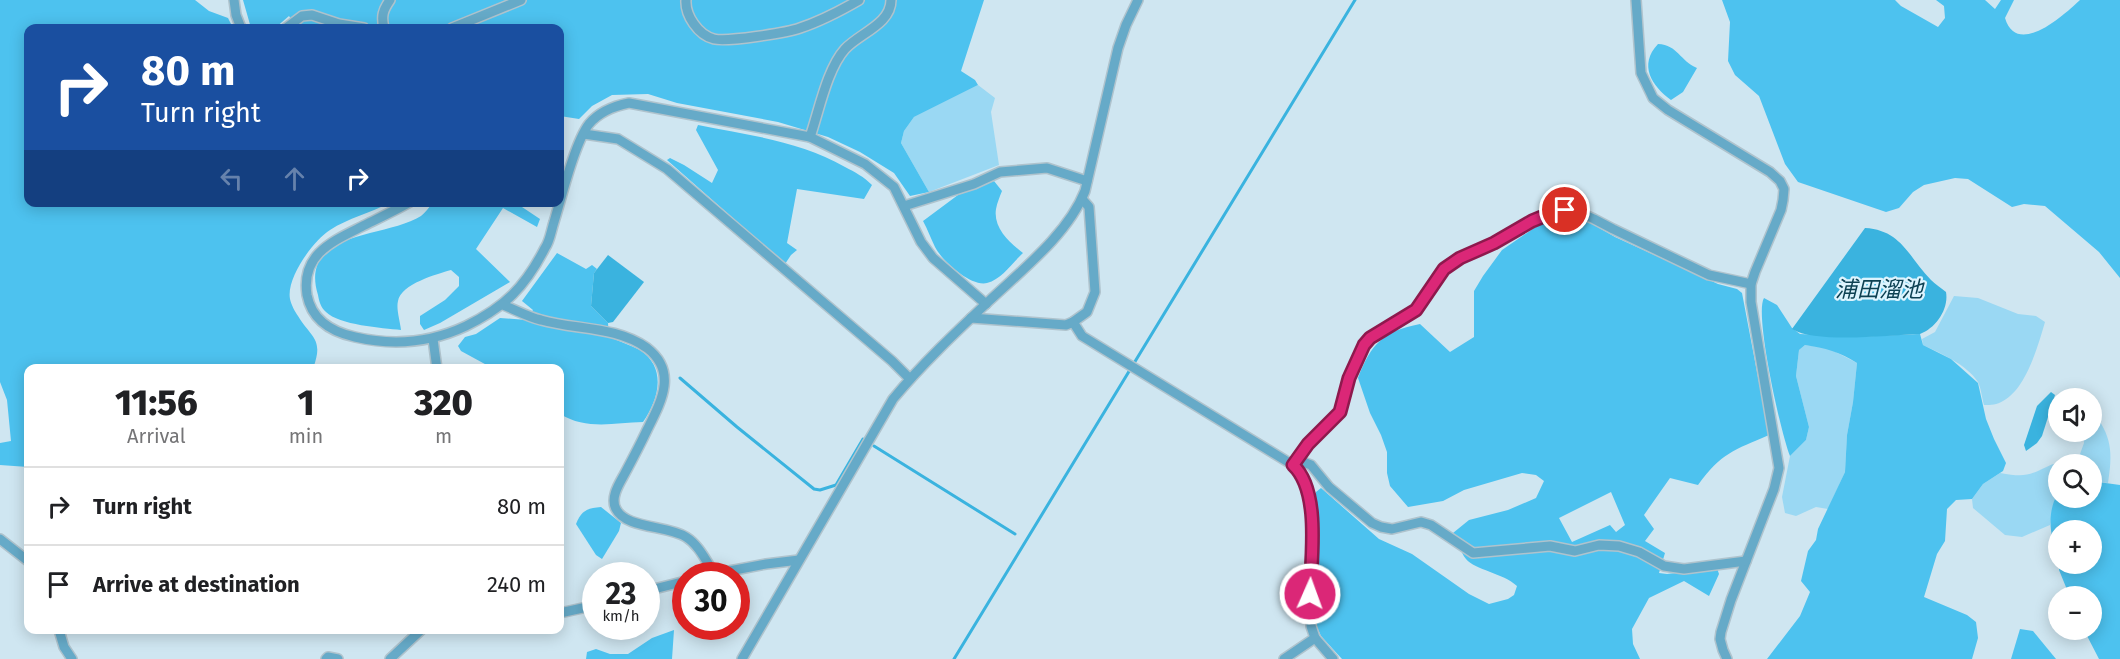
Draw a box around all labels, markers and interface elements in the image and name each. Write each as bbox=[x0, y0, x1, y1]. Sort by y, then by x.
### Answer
text: 80 m bbox=[141, 46, 235, 96]
icon: right bbox=[42, 48, 120, 126]
text: Turn right bbox=[141, 97, 261, 129]
icon: left bbox=[215, 162, 248, 195]
icon: ahead bbox=[278, 162, 311, 195]
icon: right bbox=[341, 162, 374, 195]
pin bbox=[1539, 184, 1590, 235]
icon: arrive bbox=[1548, 193, 1581, 226]
water label: 浦田溜池 bbox=[1835, 276, 1925, 303]
text: 11:56 bbox=[115, 381, 198, 425]
text: 1 bbox=[297, 381, 314, 425]
text: 320 bbox=[414, 381, 473, 425]
map controls bbox=[2048, 388, 2102, 640]
button: sound bbox=[2048, 388, 2102, 442]
text: Arrival bbox=[127, 424, 186, 448]
text: min bbox=[289, 424, 323, 448]
text: m bbox=[435, 424, 452, 448]
button: search bbox=[2048, 454, 2102, 508]
icon: right bbox=[42, 490, 75, 523]
text: Turn right bbox=[93, 493, 192, 520]
text: 80 m bbox=[497, 493, 546, 520]
button: + bbox=[2048, 520, 2102, 574]
speed limit sign: 30 bbox=[672, 562, 750, 640]
position arrow bbox=[1278, 562, 1342, 626]
icon: arrive bbox=[42, 568, 75, 601]
text: Arrive at destination bbox=[93, 571, 300, 598]
text: 240 m bbox=[487, 571, 546, 598]
text: 23 bbox=[606, 576, 636, 612]
button: − bbox=[2048, 586, 2102, 640]
text: km/h bbox=[602, 607, 640, 625]

